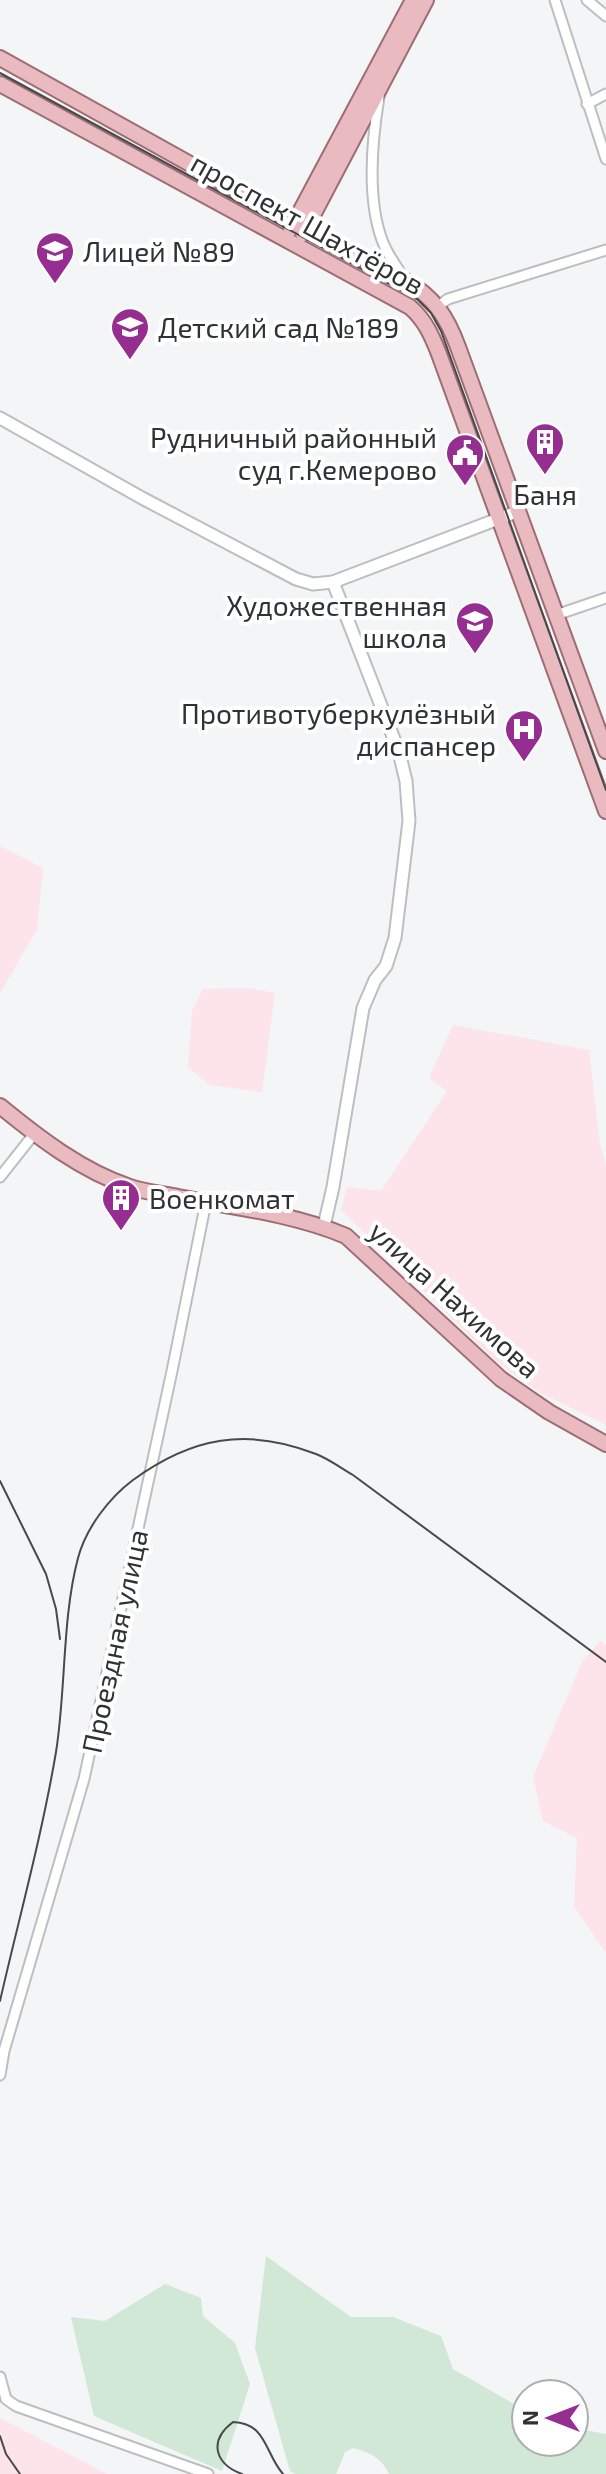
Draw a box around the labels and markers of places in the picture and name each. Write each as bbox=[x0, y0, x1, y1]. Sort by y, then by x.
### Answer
school or university icon: Лицей №89 bbox=[34, 230, 76, 285]
place label: Лицей №89 bbox=[83, 234, 235, 268]
school or university icon: Детский сад №189 bbox=[109, 306, 151, 361]
place label: Детский сад №189 bbox=[158, 310, 399, 344]
place label: Рудничный районный суд г.Кемерово bbox=[150, 420, 437, 486]
building icon: Баня bbox=[524, 421, 566, 476]
public building icon: Рудничный районный суд г.Кемерово bbox=[444, 432, 486, 487]
place label: Баня bbox=[513, 477, 577, 511]
place label: Художественная школа bbox=[226, 588, 447, 654]
school or university icon: Художественная школа bbox=[454, 600, 496, 655]
place label: Противотуберкулёзный диспансер bbox=[181, 696, 496, 762]
hospital icon: Противотуберкулёзный диспансер bbox=[503, 708, 545, 763]
building icon: Военкомат bbox=[100, 1177, 142, 1232]
place label: Военкомат bbox=[149, 1181, 295, 1215]

